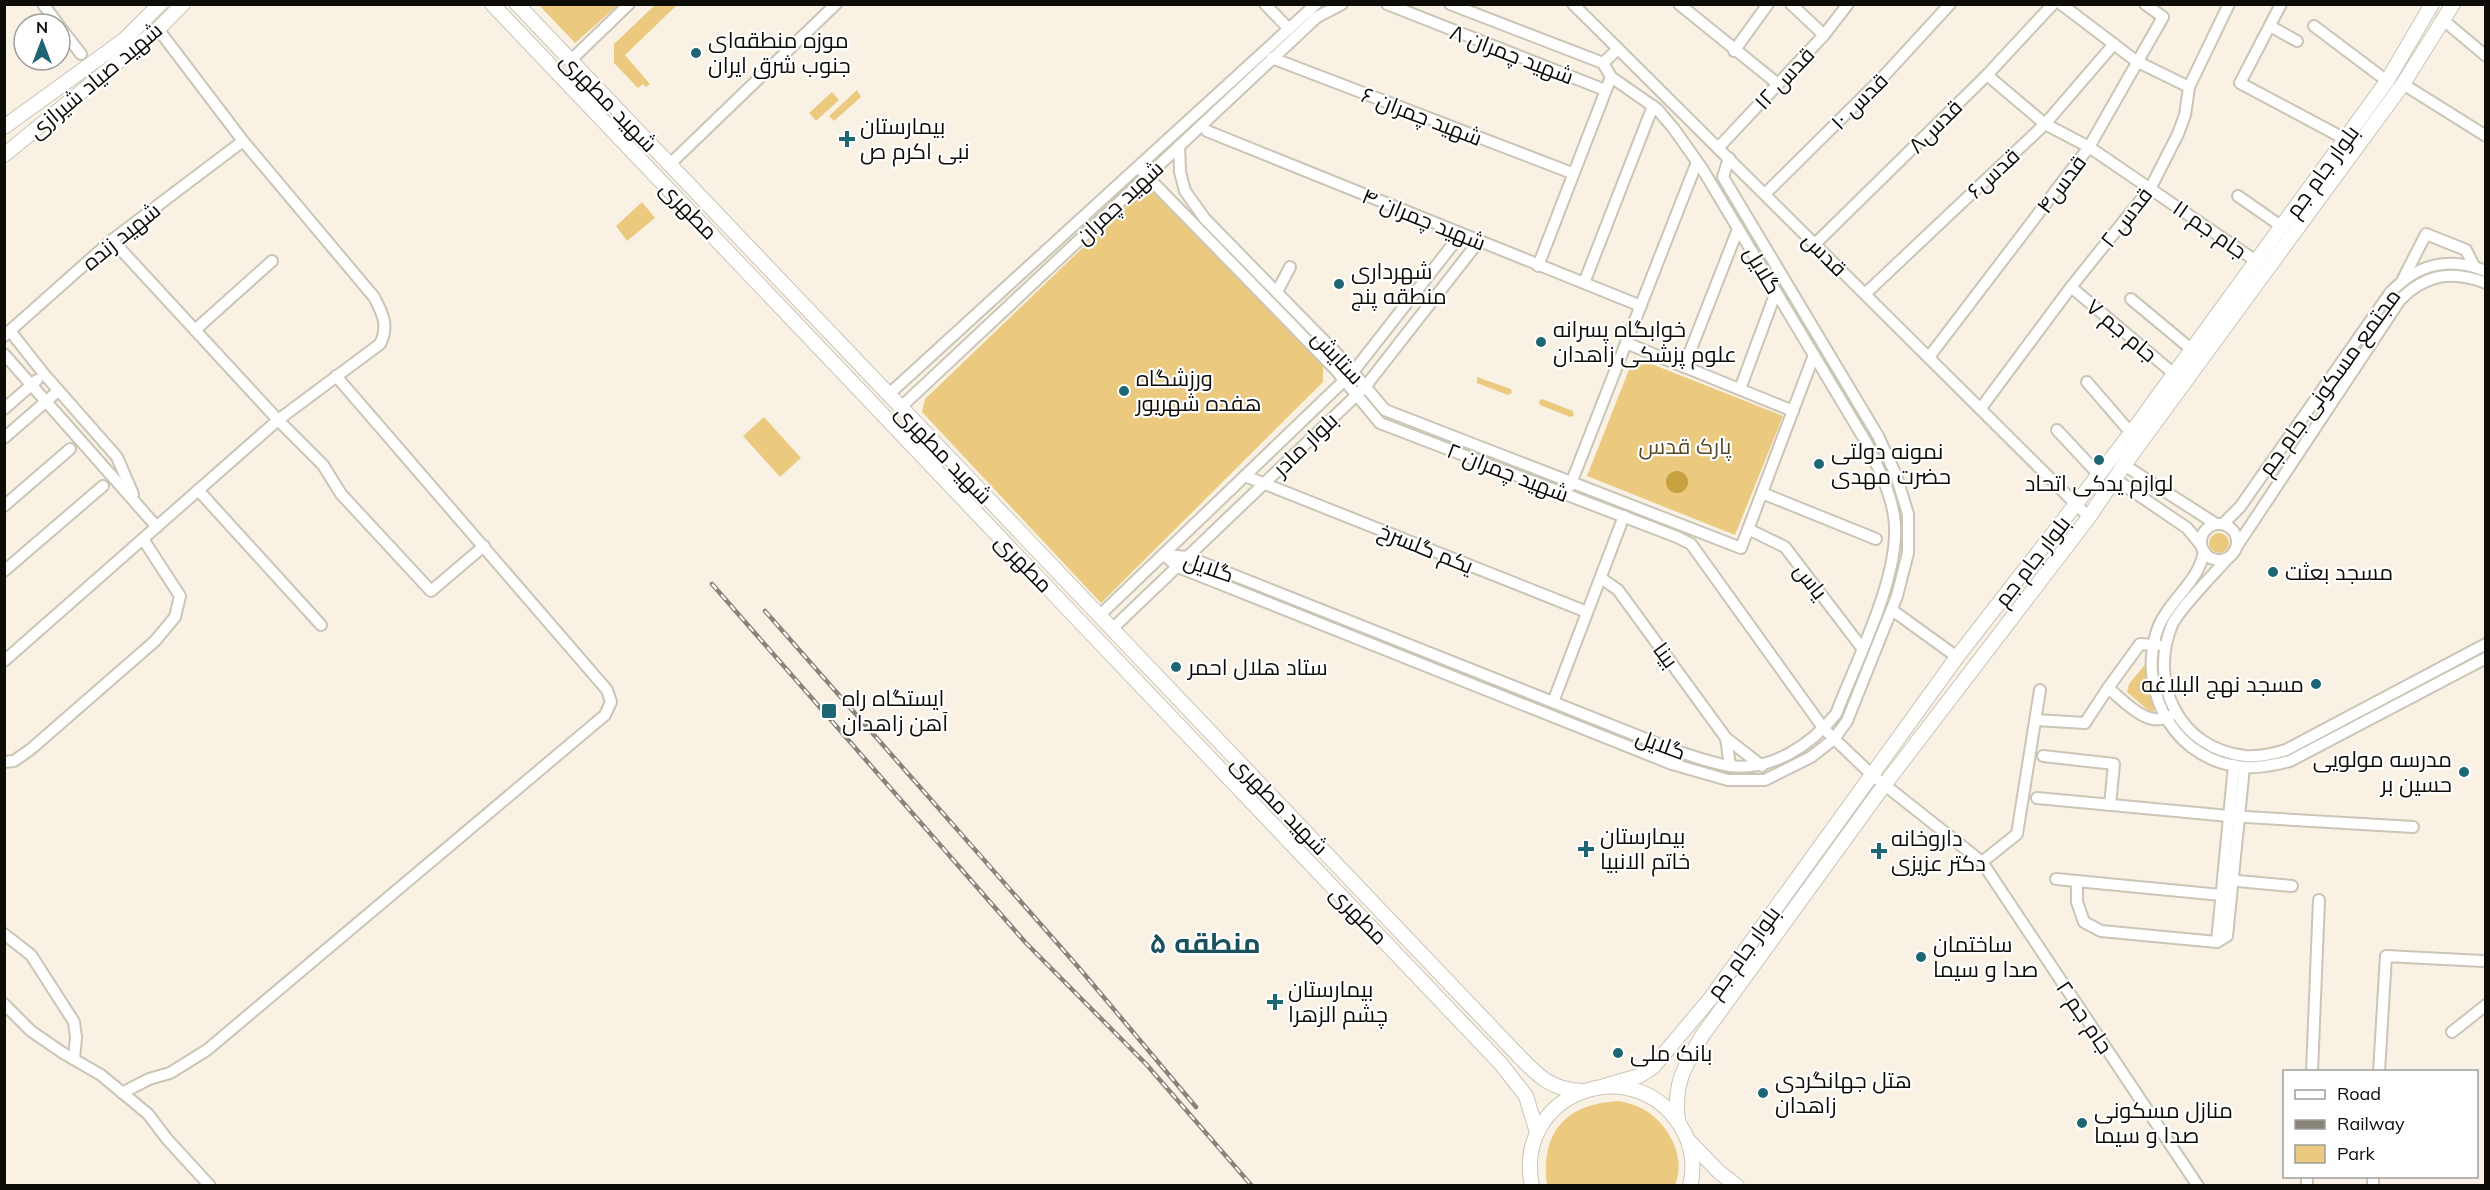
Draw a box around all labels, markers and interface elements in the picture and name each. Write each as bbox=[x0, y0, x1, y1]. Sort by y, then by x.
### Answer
north arrow bbox=[12, 12, 72, 72]
street label: شهید صیاد شیرازی bbox=[22, 16, 168, 144]
text: N bbox=[36, 17, 48, 37]
street label: شهید چمران ۸ bbox=[1446, 18, 1578, 91]
place label: موزه منطقه‌ای جنوب شرق ایران bbox=[708, 26, 851, 79]
street label: قدس ۱۲ bbox=[1748, 41, 1820, 115]
street label: شهید مطهری bbox=[554, 46, 664, 158]
marker: موزه منطقه‌ای جنوب شرق ایران bbox=[689, 46, 703, 60]
street label: قدس ۱۰ bbox=[1824, 66, 1894, 136]
street label: شهید چمران ۶ bbox=[1357, 80, 1486, 153]
street label: قدس۸ bbox=[1902, 93, 1968, 159]
place label: بیمارستان نبی اکرم ص bbox=[860, 112, 970, 167]
street label: بلوار جام جم bbox=[2279, 119, 2367, 224]
marker: بیمارستان نبی اکرم ص bbox=[838, 130, 856, 148]
street label: قدس۶ bbox=[1961, 142, 2025, 204]
street label: قدس۴ bbox=[2030, 149, 2092, 219]
street label: شهید چمران bbox=[1069, 154, 1170, 251]
street label: مطهری bbox=[654, 175, 724, 245]
street label: شهید چمران ۴ bbox=[1358, 181, 1490, 257]
street label: قدس ۲ bbox=[2094, 181, 2158, 253]
street label: جام جم ۱۱ bbox=[2166, 193, 2253, 266]
street label: شهید زنده bbox=[76, 196, 166, 276]
street label: قدس bbox=[1797, 226, 1853, 282]
street label: گلایل bbox=[1738, 241, 1788, 299]
place label: شهرداری منطقه پنج bbox=[1351, 257, 1447, 311]
marker: شهرداری منطقه پنج bbox=[1332, 277, 1346, 291]
street label: مجتمع مسکونی جام جم bbox=[2252, 283, 2408, 482]
street label: جام جم ۷ bbox=[2079, 292, 2163, 369]
place label: خوابگاه پسرانه علوم پزشکی زاهدان bbox=[1553, 315, 1737, 370]
street label: ستایش bbox=[1306, 324, 1370, 390]
marker: خوابگاه پسرانه علوم پزشکی زاهدان bbox=[1534, 335, 1548, 349]
place label: ورزشگاه هفده شهریور bbox=[1134, 364, 1262, 417]
marker: ورزشگاه هفده شهریور bbox=[1117, 384, 1131, 398]
street label: شهید مطهری bbox=[889, 398, 999, 510]
street label: بلوار مادر bbox=[1265, 406, 1343, 483]
park label: پارک قدس bbox=[1639, 432, 1732, 461]
street label: شهید چمران ۲ bbox=[1443, 436, 1573, 509]
place label: نمونه دولتی حضرت مهدی bbox=[1831, 437, 1951, 490]
marker: لوازم یدکی اتحاد bbox=[2092, 453, 2106, 467]
marker: نمونه دولتی حضرت مهدی bbox=[1812, 457, 1826, 471]
place label: لوازم یدکی اتحاد bbox=[2025, 469, 2173, 499]
street label: بلوار جام جم bbox=[1988, 510, 2078, 613]
street label: یکم گلسرخ bbox=[1374, 516, 1478, 582]
street label: مطهری bbox=[989, 528, 1059, 598]
street label: گلایل bbox=[1180, 545, 1238, 589]
street label: یاس bbox=[1788, 557, 1834, 605]
place label: مسجد بعثت bbox=[2285, 558, 2393, 586]
marker: مسجد بعثت bbox=[2266, 565, 2280, 579]
street label: بینا bbox=[1647, 637, 1685, 673]
place label: ستاد هلال احمر bbox=[1186, 653, 1328, 681]
marker: ستاد هلال احمر bbox=[1169, 660, 1183, 674]
place label: مسجد نهج البلاغه bbox=[2141, 670, 2304, 699]
marker: مسجد نهج البلاغه bbox=[2309, 677, 2323, 691]
place label: ایستگاه راه آهن زاهدان bbox=[842, 684, 948, 737]
marker: ایستگاه راه آهن زاهدان bbox=[820, 702, 838, 720]
street label: گلایل bbox=[1632, 722, 1690, 766]
place label: مدرسه مولویی حسین بر bbox=[2313, 745, 2452, 798]
street label: شهید مطهری bbox=[1225, 749, 1335, 861]
marker: مدرسه مولویی حسین بر bbox=[2457, 765, 2471, 779]
place label: بیمارستان خاتم الانبیا bbox=[1600, 822, 1690, 877]
place label: داروخانه دکتر عزیزی bbox=[1891, 824, 1986, 877]
marker: بیمارستان خاتم الانبیا bbox=[1577, 840, 1595, 858]
marker: داروخانه دکتر عزیزی bbox=[1872, 844, 1886, 858]
street label: مطهری bbox=[1324, 880, 1394, 950]
street label: بلوار جام جم bbox=[1700, 900, 1788, 1005]
district label: منطقه ۵ bbox=[1149, 925, 1261, 960]
place label: ساختمان صدا و سیما bbox=[1933, 930, 2038, 983]
marker: ساختمان صدا و سیما bbox=[1914, 950, 1928, 964]
place label: بیمارستان چشم الزهرا bbox=[1288, 975, 1388, 1030]
street label: جام جم ۲ bbox=[2049, 975, 2120, 1060]
marker: بیمارستان چشم الزهرا bbox=[1266, 993, 1284, 1011]
place label: بانک ملی bbox=[1630, 1039, 1712, 1067]
marker: بانک ملی bbox=[1611, 1046, 1625, 1060]
place label: هتل جهانگردی زاهدان bbox=[1775, 1066, 1912, 1119]
legend bbox=[2283, 1070, 2478, 1178]
text: Road bbox=[2337, 1082, 2381, 1105]
marker: هتل جهانگردی زاهدان bbox=[1756, 1086, 1770, 1100]
place label: منازل مسکونی صدا و سیما bbox=[2094, 1096, 2233, 1149]
text: Railway bbox=[2337, 1112, 2405, 1135]
marker: منازل مسکونی صدا و سیما bbox=[2075, 1116, 2089, 1130]
text: Park bbox=[2337, 1142, 2376, 1165]

